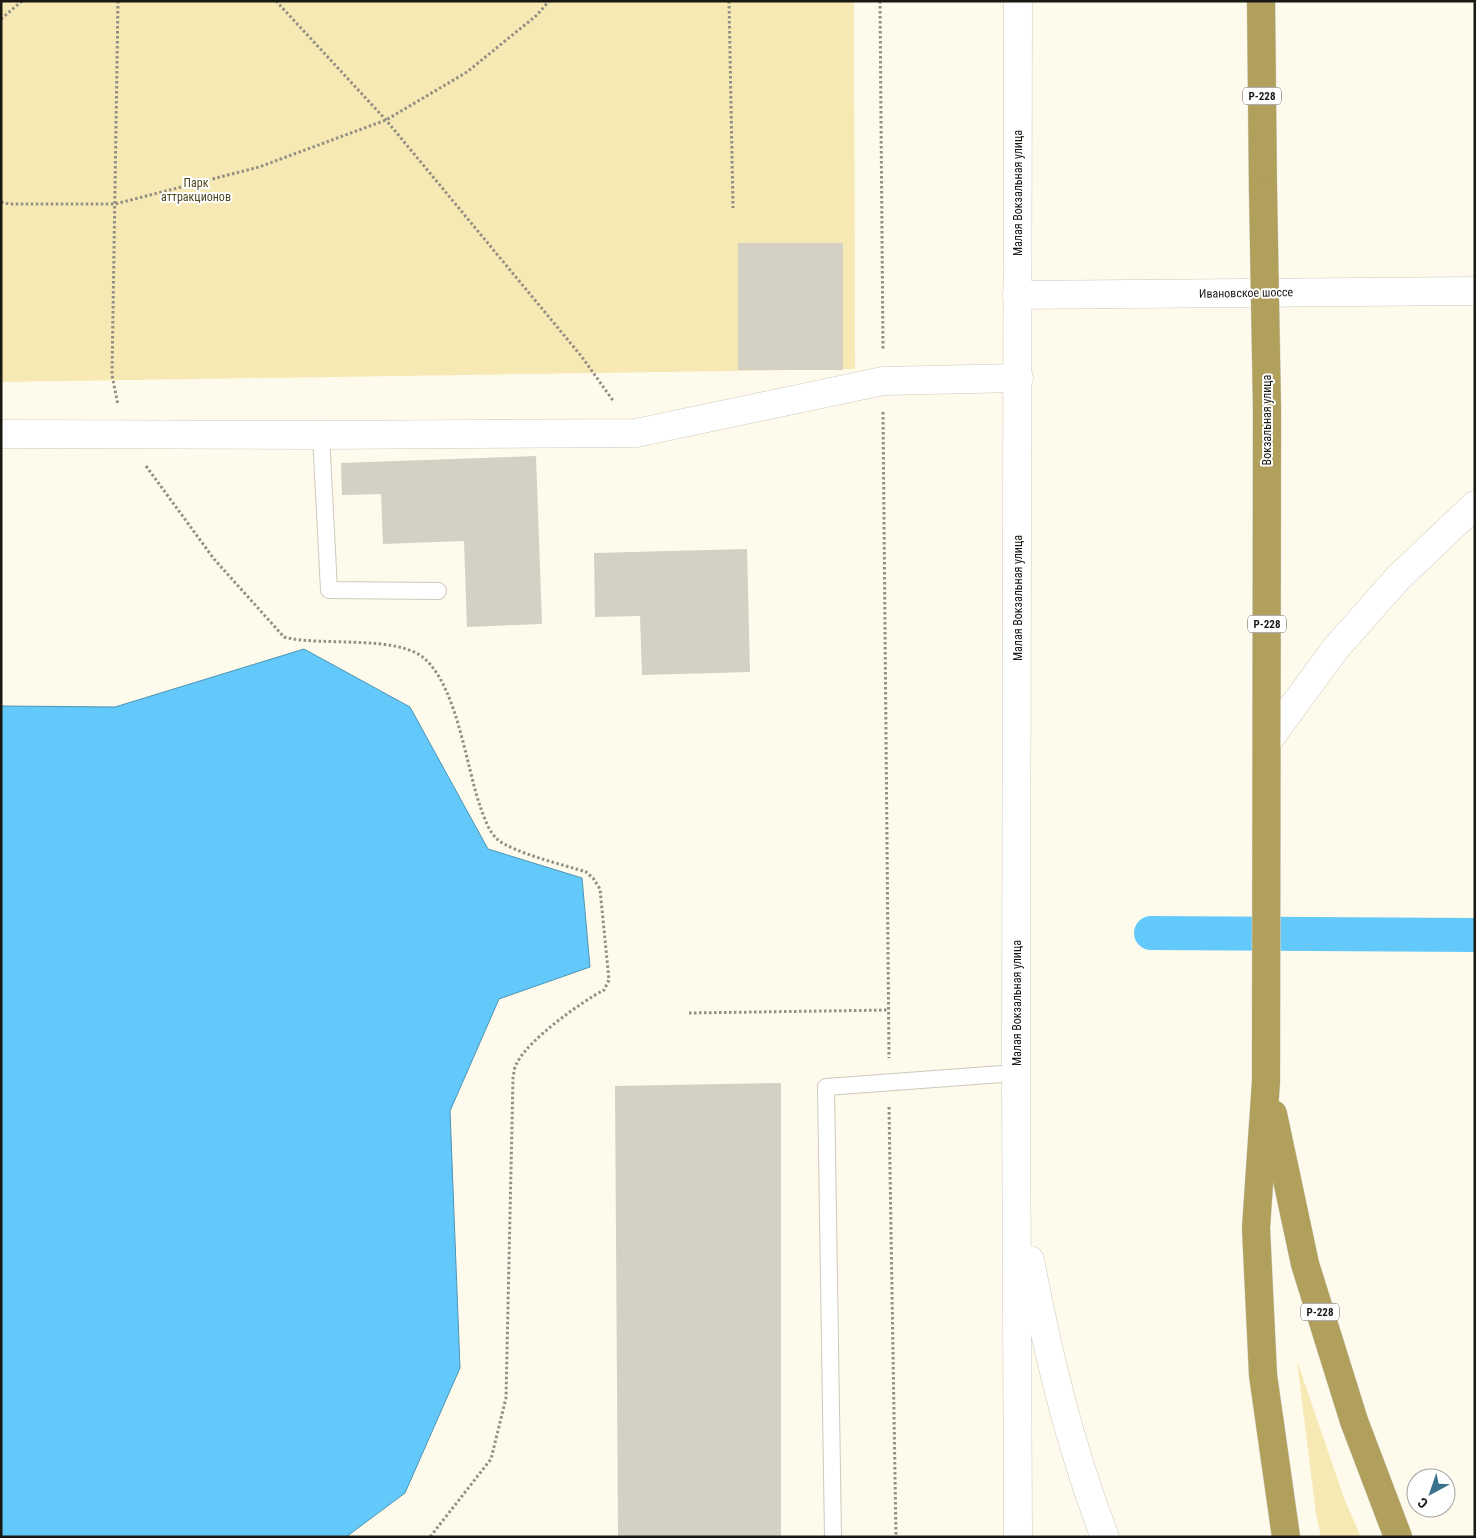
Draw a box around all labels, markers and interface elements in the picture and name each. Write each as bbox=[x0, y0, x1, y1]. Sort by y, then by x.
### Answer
road number: Р-228 bbox=[1243, 88, 1281, 104]
street label: Малая Вокзальная улица bbox=[1011, 130, 1025, 256]
park label: Парк аттракционов bbox=[161, 176, 231, 204]
street label: Ивановское шоссе bbox=[1199, 285, 1294, 301]
street label: Вокзальная улица bbox=[1260, 374, 1274, 465]
street label: Малая Вокзальная улица bbox=[1011, 535, 1025, 661]
road number: Р-228 bbox=[1248, 616, 1286, 632]
street label: Малая Вокзальная улица bbox=[1010, 940, 1024, 1066]
road number: Р-228 bbox=[1301, 1304, 1339, 1320]
north arrow bbox=[1406, 1468, 1456, 1518]
text: С bbox=[1414, 1494, 1431, 1512]

